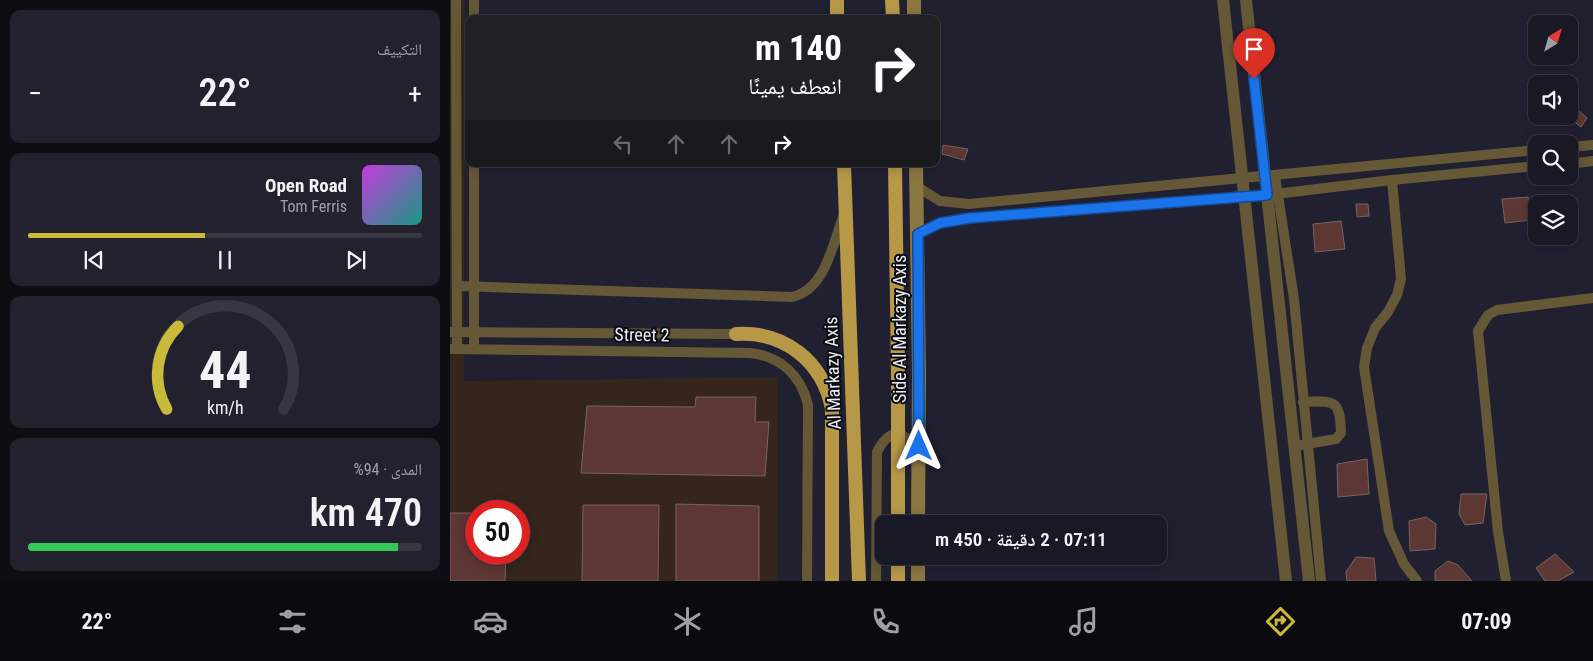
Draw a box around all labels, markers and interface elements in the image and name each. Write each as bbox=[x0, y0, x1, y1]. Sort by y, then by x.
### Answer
north arrow bbox=[1528, 15, 1578, 65]
map controls bbox=[1528, 15, 1578, 245]
text: 140 m bbox=[755, 28, 842, 69]
pin bbox=[1233, 28, 1275, 79]
icon: right bbox=[860, 35, 925, 100]
icon: arrive bbox=[1240, 35, 1268, 63]
text: التكييف bbox=[377, 40, 422, 59]
text: 22° bbox=[199, 71, 251, 115]
text: انعطف يمينًا bbox=[748, 74, 842, 99]
button: sound bbox=[1528, 75, 1578, 125]
text: − bbox=[28, 77, 42, 110]
text: + bbox=[408, 77, 422, 110]
icon: left bbox=[609, 130, 637, 158]
icon: ahead bbox=[662, 130, 690, 158]
icon: ahead bbox=[715, 130, 743, 158]
icon: right bbox=[768, 130, 796, 158]
button: search bbox=[1528, 135, 1578, 185]
text: Open Road bbox=[265, 174, 347, 197]
button: layers bbox=[1528, 195, 1578, 245]
text: Tom Ferris bbox=[280, 197, 347, 216]
icon: previous bbox=[80, 246, 108, 274]
icon: pause bbox=[211, 246, 239, 274]
icon: next bbox=[342, 246, 370, 274]
street label: Side Al Markazy Axis bbox=[889, 255, 910, 403]
street label: Al Markazy Axis bbox=[820, 316, 845, 430]
street label: Street 2 bbox=[614, 324, 670, 345]
text: 44 bbox=[199, 340, 251, 401]
text: km/h bbox=[207, 397, 243, 418]
position arrow bbox=[892, 419, 944, 471]
text: المدى · 94% bbox=[354, 460, 422, 479]
text: 470 km bbox=[310, 491, 422, 535]
speed limit sign: 50 bbox=[465, 500, 530, 565]
text: 07:11 · 2 دقيقة · 450 m bbox=[935, 528, 1107, 551]
icon: filters bbox=[275, 604, 310, 639]
icon: car bbox=[473, 604, 508, 639]
icon: climate bbox=[670, 604, 705, 639]
icon: phone bbox=[868, 604, 903, 639]
icon: music bbox=[1066, 604, 1101, 639]
icon: directions bbox=[1263, 604, 1298, 639]
text: 22° bbox=[81, 609, 112, 634]
text: 07:09 bbox=[1461, 609, 1512, 634]

